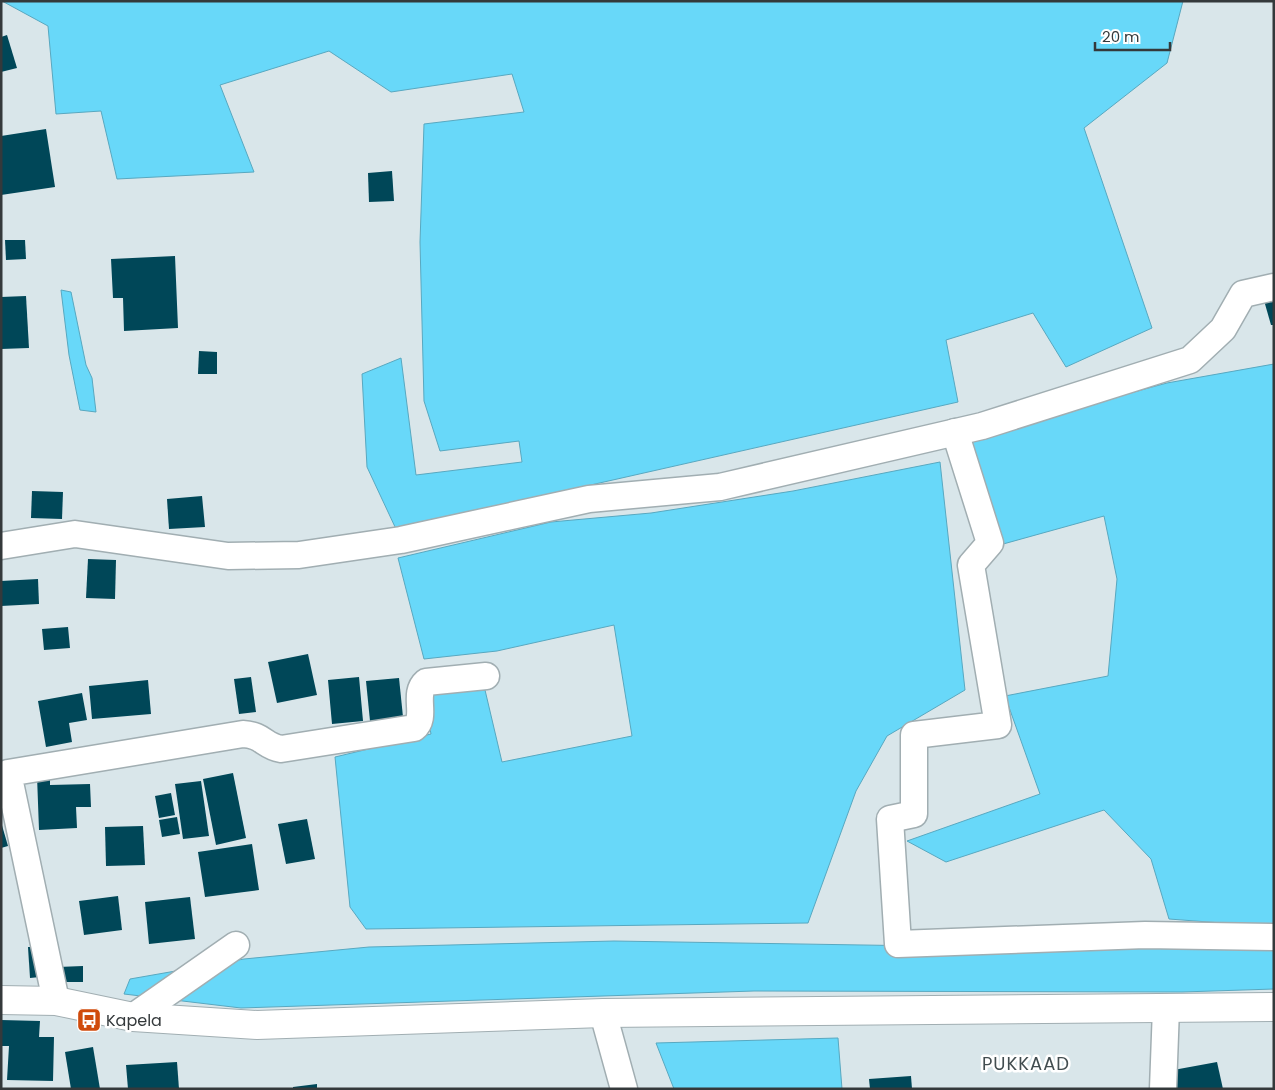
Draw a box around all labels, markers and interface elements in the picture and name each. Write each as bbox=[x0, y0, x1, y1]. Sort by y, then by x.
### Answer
scale bar bbox=[1095, 20, 1170, 52]
text: 20 m bbox=[1102, 26, 1140, 47]
bus stop icon: Kapela bbox=[76, 1007, 102, 1033]
place label: Kapela bbox=[106, 1009, 162, 1032]
district label: PUKKAAD bbox=[982, 1051, 1070, 1076]

